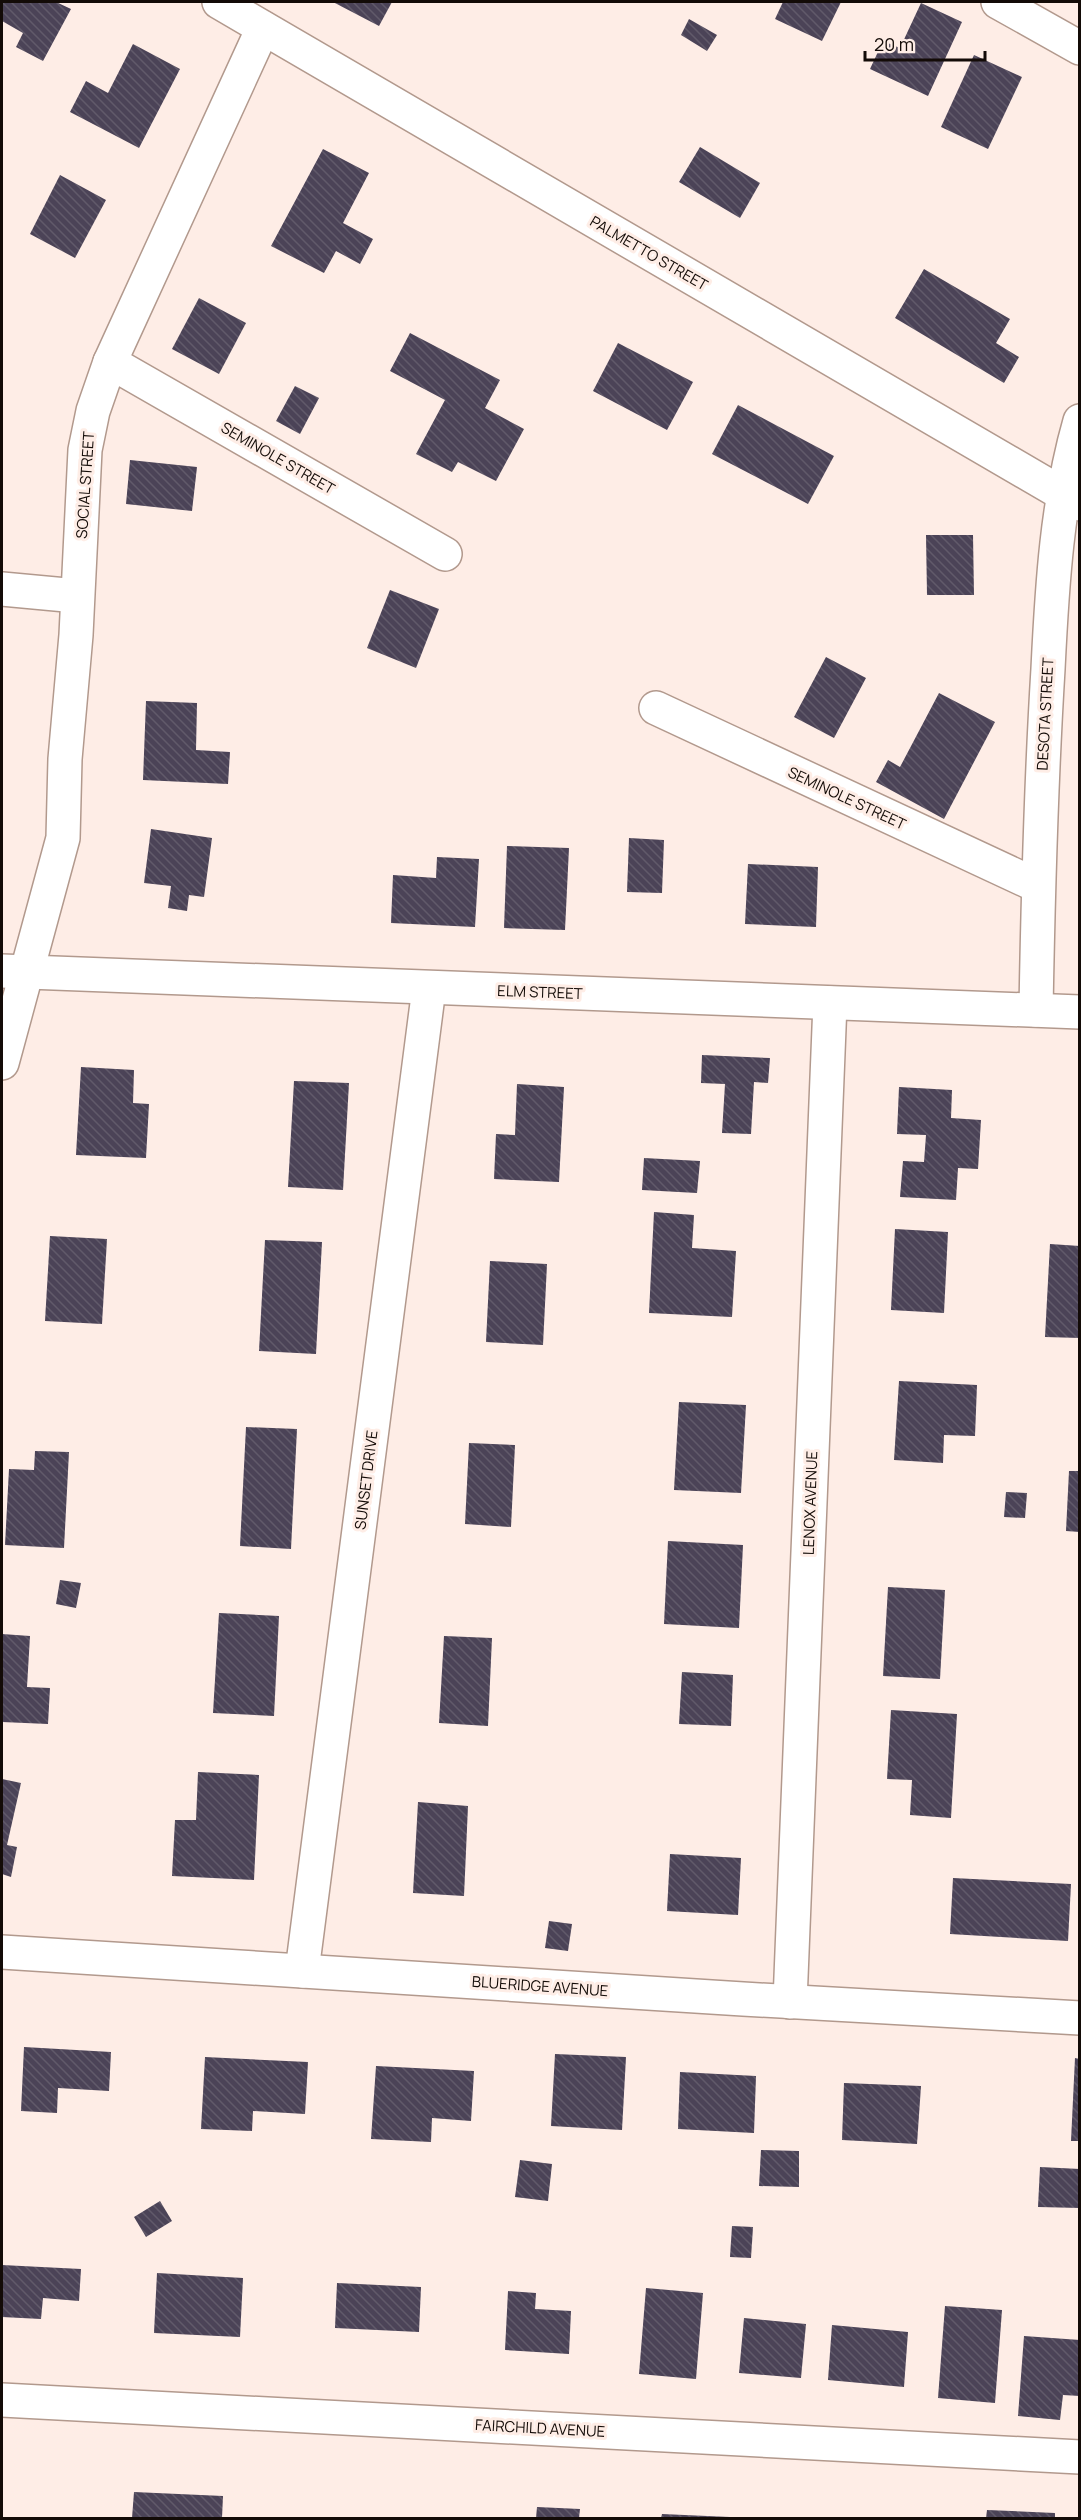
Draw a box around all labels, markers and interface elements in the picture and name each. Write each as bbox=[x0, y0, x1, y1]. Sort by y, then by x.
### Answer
scale bar bbox=[865, 24, 985, 62]
text: 20 m bbox=[874, 32, 914, 56]
street label: PALMETTO STREET bbox=[586, 211, 712, 295]
street label: SEMINOLE STREET bbox=[217, 417, 339, 499]
street label: SOCIAL STREET bbox=[71, 431, 99, 539]
street label: DESOTA STREET bbox=[1032, 657, 1058, 771]
street label: SEMINOLE STREET bbox=[785, 761, 909, 835]
street label: ELM STREET bbox=[497, 980, 583, 1004]
street label: SUNSET DRIVE bbox=[349, 1429, 383, 1531]
street label: LENOX AVENUE bbox=[798, 1451, 822, 1555]
street label: BLUERIDGE AVENUE bbox=[471, 1971, 609, 2001]
street label: FAIRCHILD AVENUE bbox=[474, 2414, 606, 2442]

